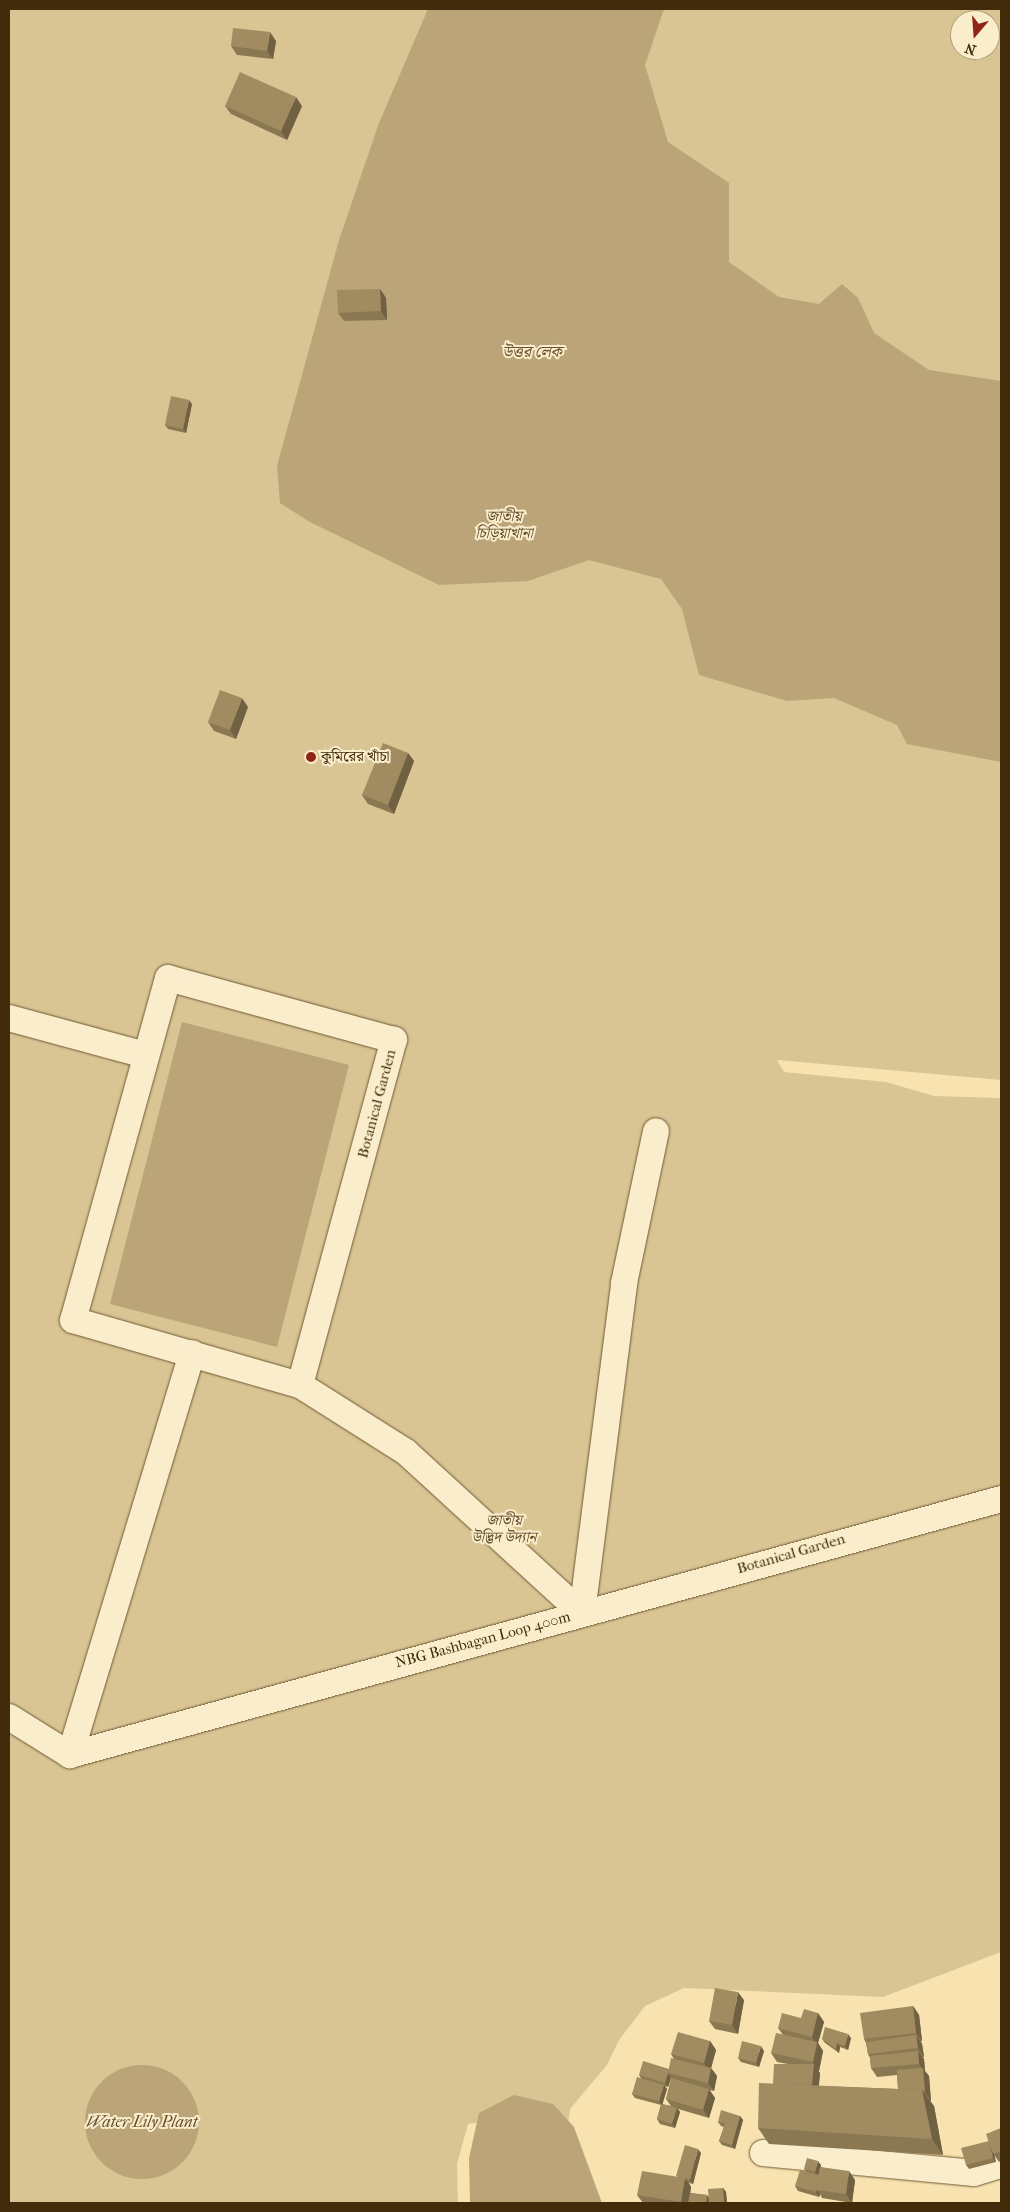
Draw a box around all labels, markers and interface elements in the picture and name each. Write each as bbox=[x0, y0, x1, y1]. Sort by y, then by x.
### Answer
north arrow bbox=[950, 10, 1000, 60]
text: N bbox=[963, 39, 978, 59]
water label: উত্তর লেক bbox=[502, 342, 562, 362]
park label: জাতীয় চিড়িয়াখানা bbox=[475, 507, 533, 542]
place label: কুমিরের খাঁচা bbox=[321, 748, 390, 766]
marker: কুমিরের খাঁচা bbox=[305, 751, 317, 763]
street label: Botanical Garden bbox=[354, 1048, 400, 1160]
park label: জাতীয় উদ্ভিদ উদ্যান bbox=[472, 1511, 536, 1546]
street label: Botanical Garden bbox=[735, 1530, 847, 1578]
street label: NBG Bashbagan Loop 400m bbox=[393, 1608, 573, 1672]
water label: Water Lily Plant bbox=[86, 2112, 198, 2132]

